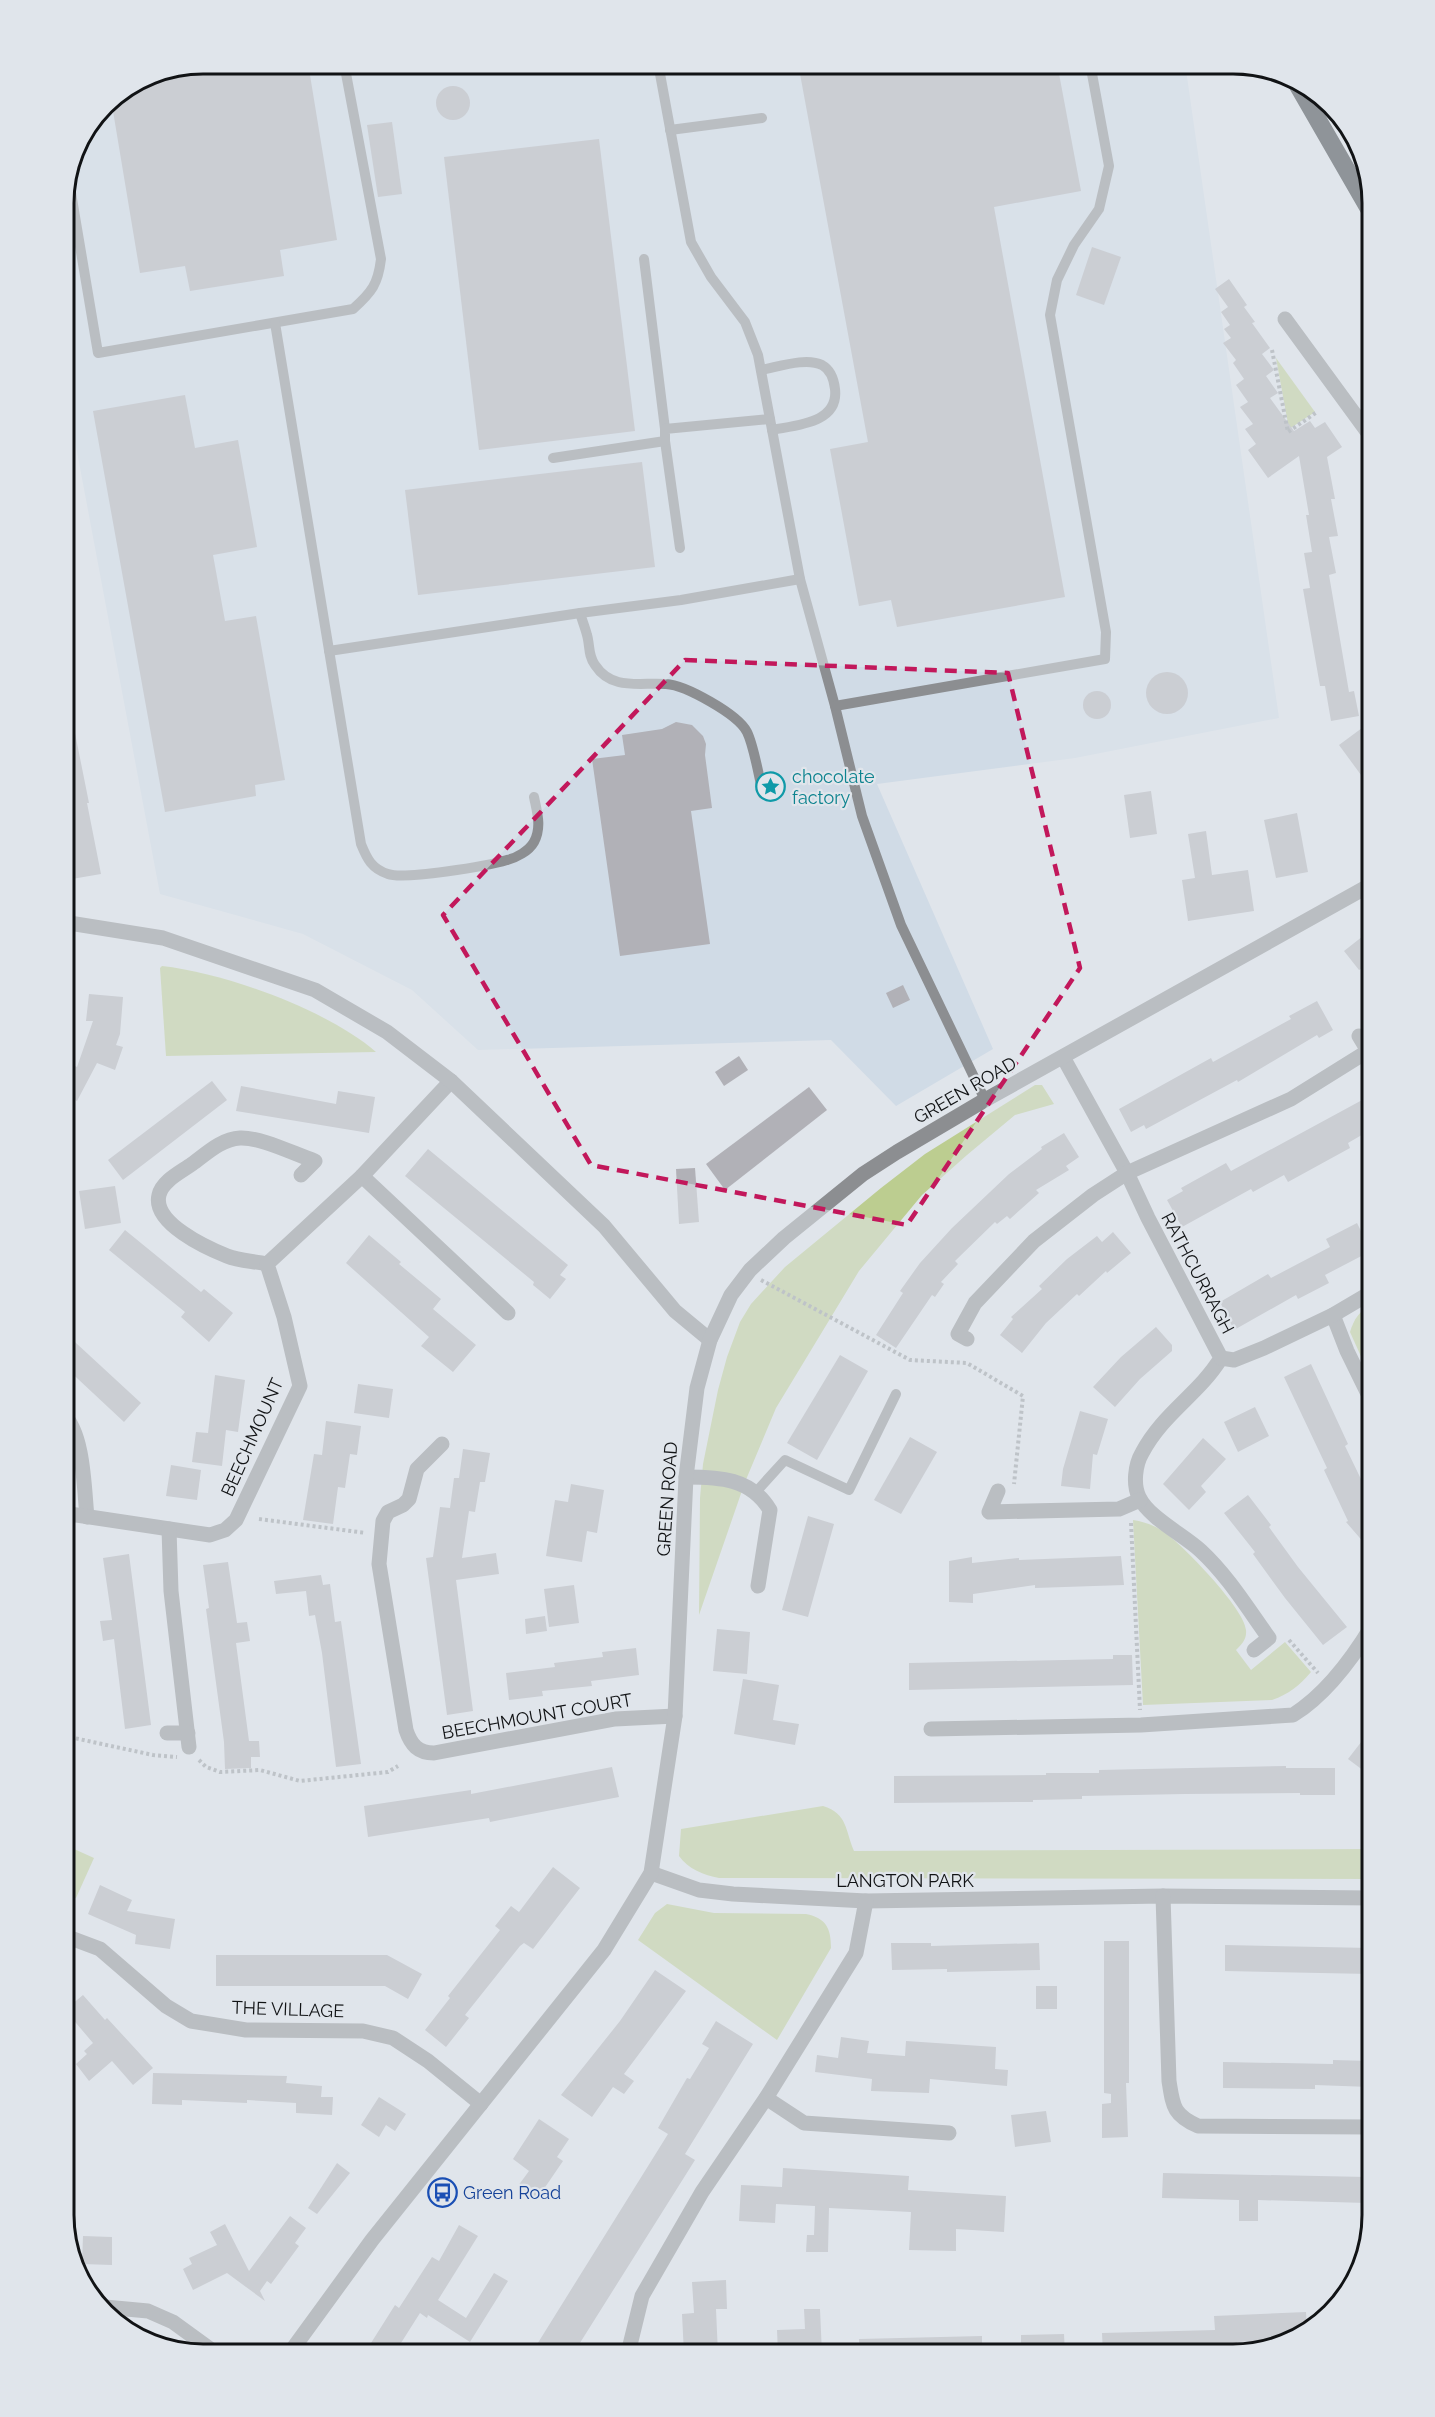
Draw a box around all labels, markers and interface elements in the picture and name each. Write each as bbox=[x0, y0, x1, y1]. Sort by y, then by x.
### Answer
place label: chocolate factory bbox=[792, 766, 875, 808]
place icon: chocolate factory bbox=[755, 770, 787, 802]
street label: GREEN ROAD bbox=[910, 1052, 1020, 1128]
street label: RATHCURRAGH bbox=[1157, 1209, 1239, 1337]
street label: BEECHMOUNT bbox=[217, 1375, 287, 1499]
street label: GREEN ROAD bbox=[653, 1441, 681, 1557]
street label: BEECHMOUNT COURT bbox=[440, 1689, 634, 1743]
street label: LANGTON PARK bbox=[836, 1870, 974, 1891]
street label: THE VILLAGE bbox=[231, 1997, 345, 2021]
bus stop icon: Green Road bbox=[426, 2176, 458, 2208]
place label: Green Road bbox=[463, 2182, 561, 2203]

